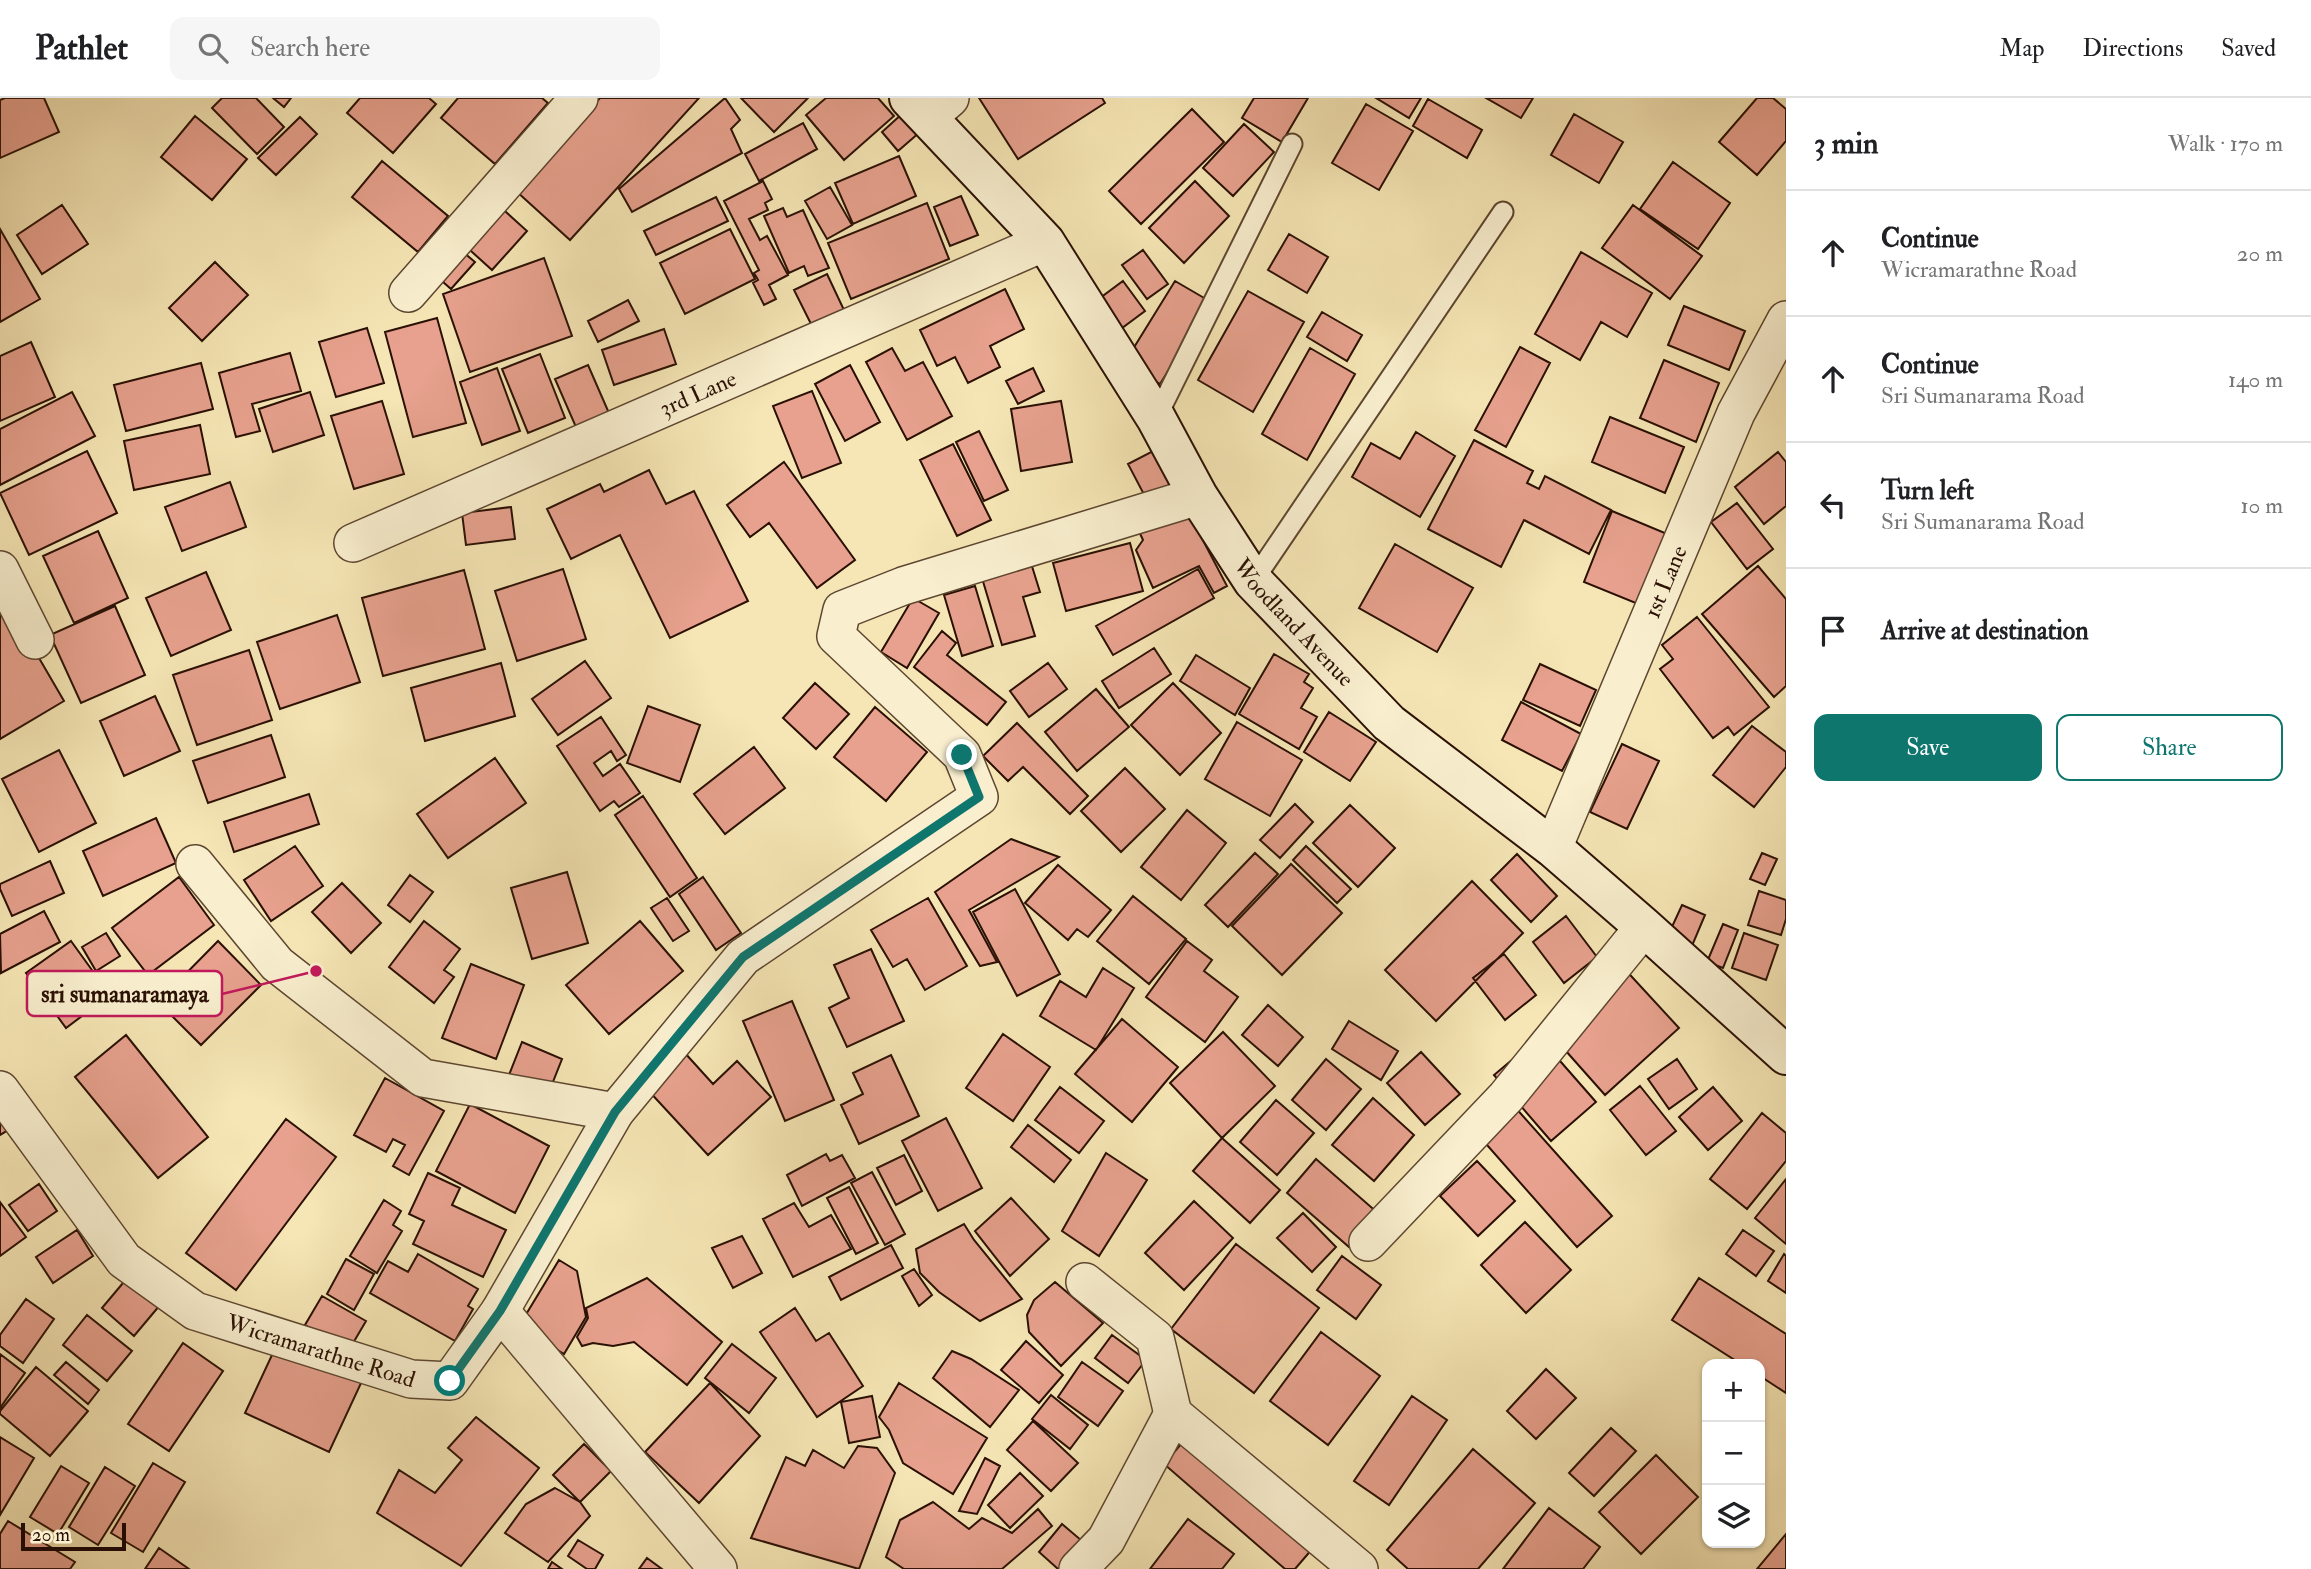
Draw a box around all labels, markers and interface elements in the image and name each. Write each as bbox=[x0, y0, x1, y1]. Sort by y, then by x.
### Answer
search box bbox=[170, 17, 660, 80]
text: Pathlet bbox=[35, 28, 128, 69]
icon: search bbox=[194, 29, 232, 67]
text: Search here bbox=[250, 32, 370, 64]
text: Map bbox=[1999, 33, 2044, 64]
text: Directions bbox=[2082, 33, 2183, 64]
text: Saved bbox=[2221, 33, 2276, 64]
text: 3 min bbox=[1814, 125, 1879, 162]
text: Walk · 170 m bbox=[2168, 129, 2283, 158]
text: Continue bbox=[1881, 223, 1979, 255]
icon: ahead bbox=[1814, 234, 1852, 272]
text: 20 m bbox=[2237, 239, 2283, 268]
text: Wicramarathne Road bbox=[1881, 255, 2077, 284]
text: Continue bbox=[1881, 349, 1979, 381]
icon: ahead bbox=[1814, 360, 1852, 398]
street label: 3rd Lane bbox=[655, 364, 741, 423]
text: 140 m bbox=[2228, 365, 2283, 394]
text: Sri Sumanarama Road bbox=[1881, 381, 2085, 410]
text: Turn left bbox=[1881, 475, 1974, 507]
icon: left bbox=[1814, 486, 1852, 524]
text: 10 m bbox=[2240, 491, 2283, 520]
text: Sri Sumanarama Road bbox=[1881, 507, 2085, 536]
street label: 1st Lane bbox=[1637, 541, 1694, 622]
street label: Woodland Avenue bbox=[1227, 552, 1360, 693]
icon: arrive bbox=[1814, 612, 1852, 650]
text: Arrive at destination bbox=[1881, 615, 2089, 647]
button: Save bbox=[1814, 714, 2042, 781]
button: Share bbox=[2056, 714, 2283, 781]
route end bbox=[946, 739, 977, 770]
callout: sri sumanaramaya bbox=[27, 971, 222, 1016]
text: sri sumanaramaya bbox=[41, 979, 210, 1010]
street label: Wicramarathne Road bbox=[222, 1308, 419, 1394]
map controls bbox=[1702, 1359, 1765, 1548]
button: + bbox=[1702, 1359, 1765, 1422]
route start bbox=[434, 1365, 465, 1396]
button: − bbox=[1702, 1422, 1765, 1485]
button: layers bbox=[1702, 1485, 1765, 1548]
scale bar bbox=[21, 1520, 126, 1552]
text: 20 m bbox=[32, 1523, 70, 1547]

